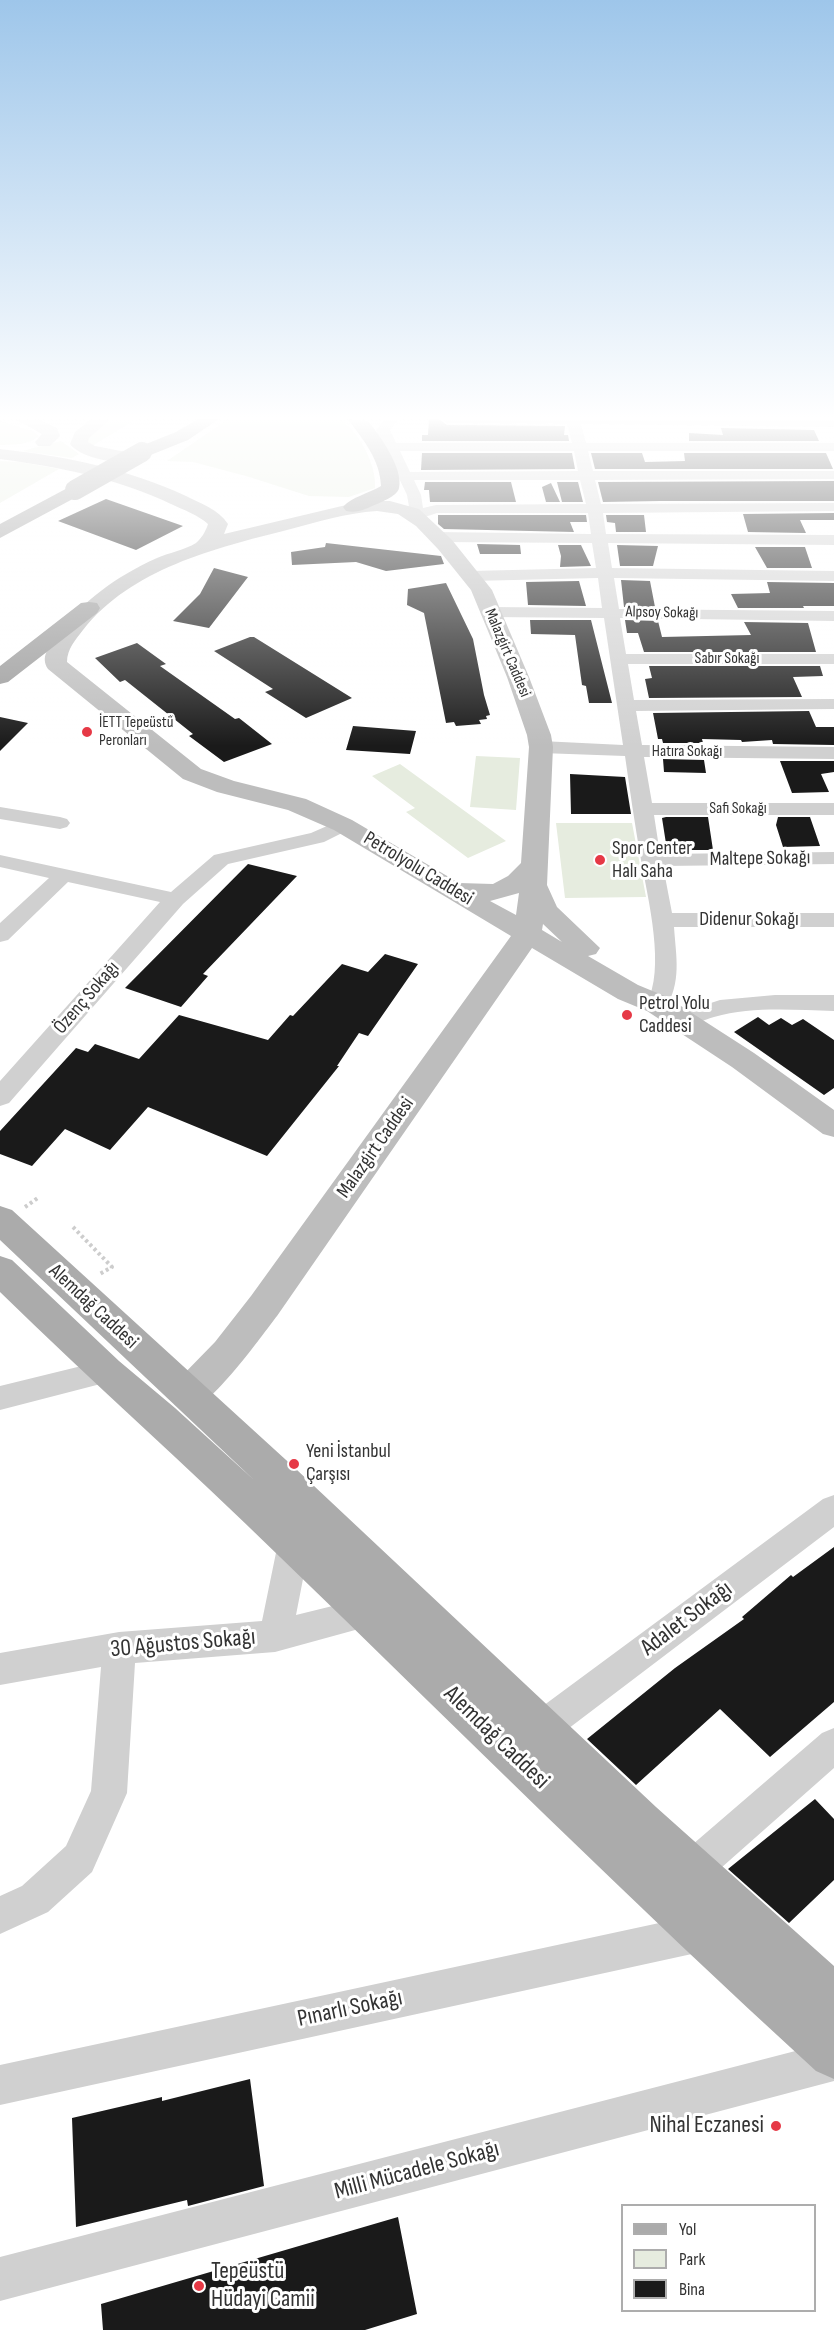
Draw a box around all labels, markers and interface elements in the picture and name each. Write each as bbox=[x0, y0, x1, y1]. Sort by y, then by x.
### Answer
street label: Alpsoy Sokağı bbox=[625, 603, 699, 623]
street label: Malazgirt Caddesi bbox=[480, 606, 534, 700]
street label: Sabır Sokağı bbox=[695, 649, 759, 669]
place label: İETT Tepeüstü Peronları bbox=[99, 713, 173, 751]
marker: İETT Tepeüstü Peronları bbox=[80, 725, 94, 739]
street label: Hatıra Sokağı bbox=[652, 742, 722, 762]
street label: Safi Sokağı bbox=[709, 799, 767, 819]
street label: Petrolyolu Caddesi bbox=[359, 827, 477, 911]
place label: Spor Center Halı Saha bbox=[612, 837, 692, 884]
street label: Maltepe Sokağı bbox=[709, 846, 811, 872]
marker: Spor Center Halı Saha bbox=[593, 853, 607, 867]
street label: Didenur Sokağı bbox=[699, 908, 799, 932]
street label: Özenç Sokağı bbox=[49, 957, 125, 1039]
place label: Petrol Yolu Caddesi bbox=[639, 992, 710, 1039]
marker: Petrol Yolu Caddesi bbox=[620, 1008, 634, 1022]
street label: Malazgirt Caddesi bbox=[332, 1093, 420, 1203]
street label: Alemdağ Caddesi bbox=[43, 1260, 143, 1354]
place label: Yeni İstanbul Çarşısı bbox=[306, 1440, 391, 1487]
marker: Yeni İstanbul Çarşısı bbox=[287, 1457, 301, 1471]
street label: Adalet Sokağı bbox=[636, 1575, 738, 1663]
street label: 30 Ağustos Sokağı bbox=[109, 1623, 257, 1665]
street label: Alemdağ Caddesi bbox=[437, 1680, 555, 1796]
street label: Pınarlı Sokağı bbox=[295, 1984, 405, 2034]
place label: Nihal Eczanesi bbox=[649, 2112, 764, 2140]
marker: Nihal Eczanesi bbox=[769, 2119, 783, 2133]
street label: Milli Mücadele Sokağı bbox=[331, 2135, 503, 2207]
legend bbox=[621, 2204, 816, 2312]
text: Yol bbox=[679, 2219, 696, 2240]
text: Park bbox=[679, 2249, 705, 2270]
place label: Tepeüstü Hüdayi Camii bbox=[211, 2258, 315, 2314]
marker: Tepeüstü Hüdayi Camii bbox=[192, 2279, 206, 2293]
text: Bina bbox=[679, 2279, 705, 2300]

